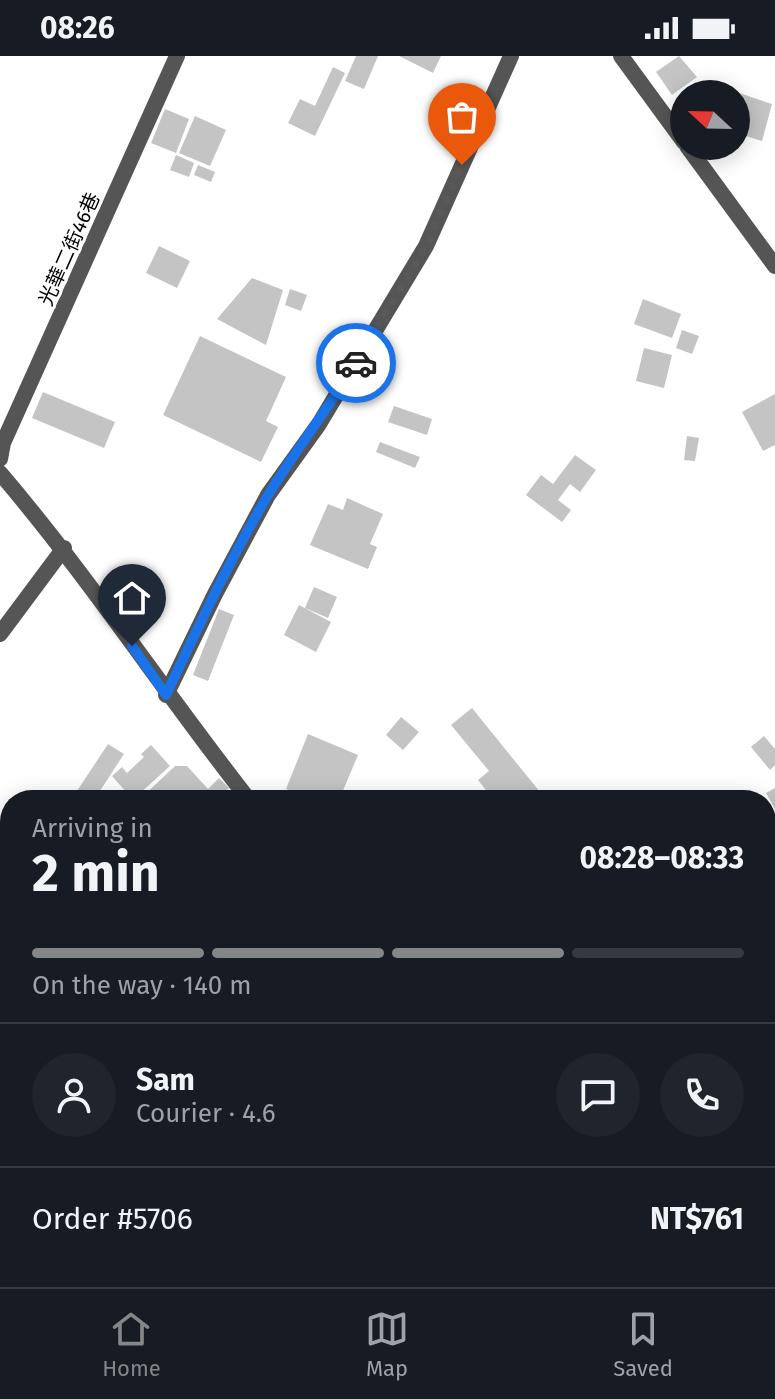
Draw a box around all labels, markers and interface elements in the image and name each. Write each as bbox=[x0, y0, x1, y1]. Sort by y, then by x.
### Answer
text: 08:26 bbox=[40, 10, 115, 46]
north arrow bbox=[670, 80, 750, 160]
map controls bbox=[670, 80, 750, 160]
pin bbox=[428, 83, 496, 165]
icon: bag bbox=[440, 95, 484, 139]
street label: 光華二街46巷 bbox=[33, 189, 105, 309]
courier bbox=[316, 323, 396, 403]
icon: car bbox=[334, 341, 378, 385]
pin bbox=[98, 564, 166, 646]
icon: home bbox=[110, 576, 154, 620]
text: Arriving in bbox=[32, 813, 153, 844]
text: 08:28–08:33 bbox=[579, 840, 744, 876]
text: 2 min bbox=[32, 842, 160, 905]
text: On the way · 140 m bbox=[32, 970, 251, 1001]
button: person bbox=[32, 1053, 116, 1137]
button: chat bbox=[556, 1053, 640, 1137]
button: phone bbox=[660, 1053, 744, 1137]
text: Sam bbox=[136, 1062, 195, 1098]
text: Courier · 4.6 bbox=[136, 1098, 276, 1129]
text: Order #5706 bbox=[32, 1201, 193, 1237]
text: NT$761 bbox=[650, 1201, 744, 1237]
tab: Home bbox=[102, 1307, 161, 1382]
tab: Map bbox=[365, 1307, 409, 1382]
tab: Saved bbox=[613, 1307, 673, 1382]

